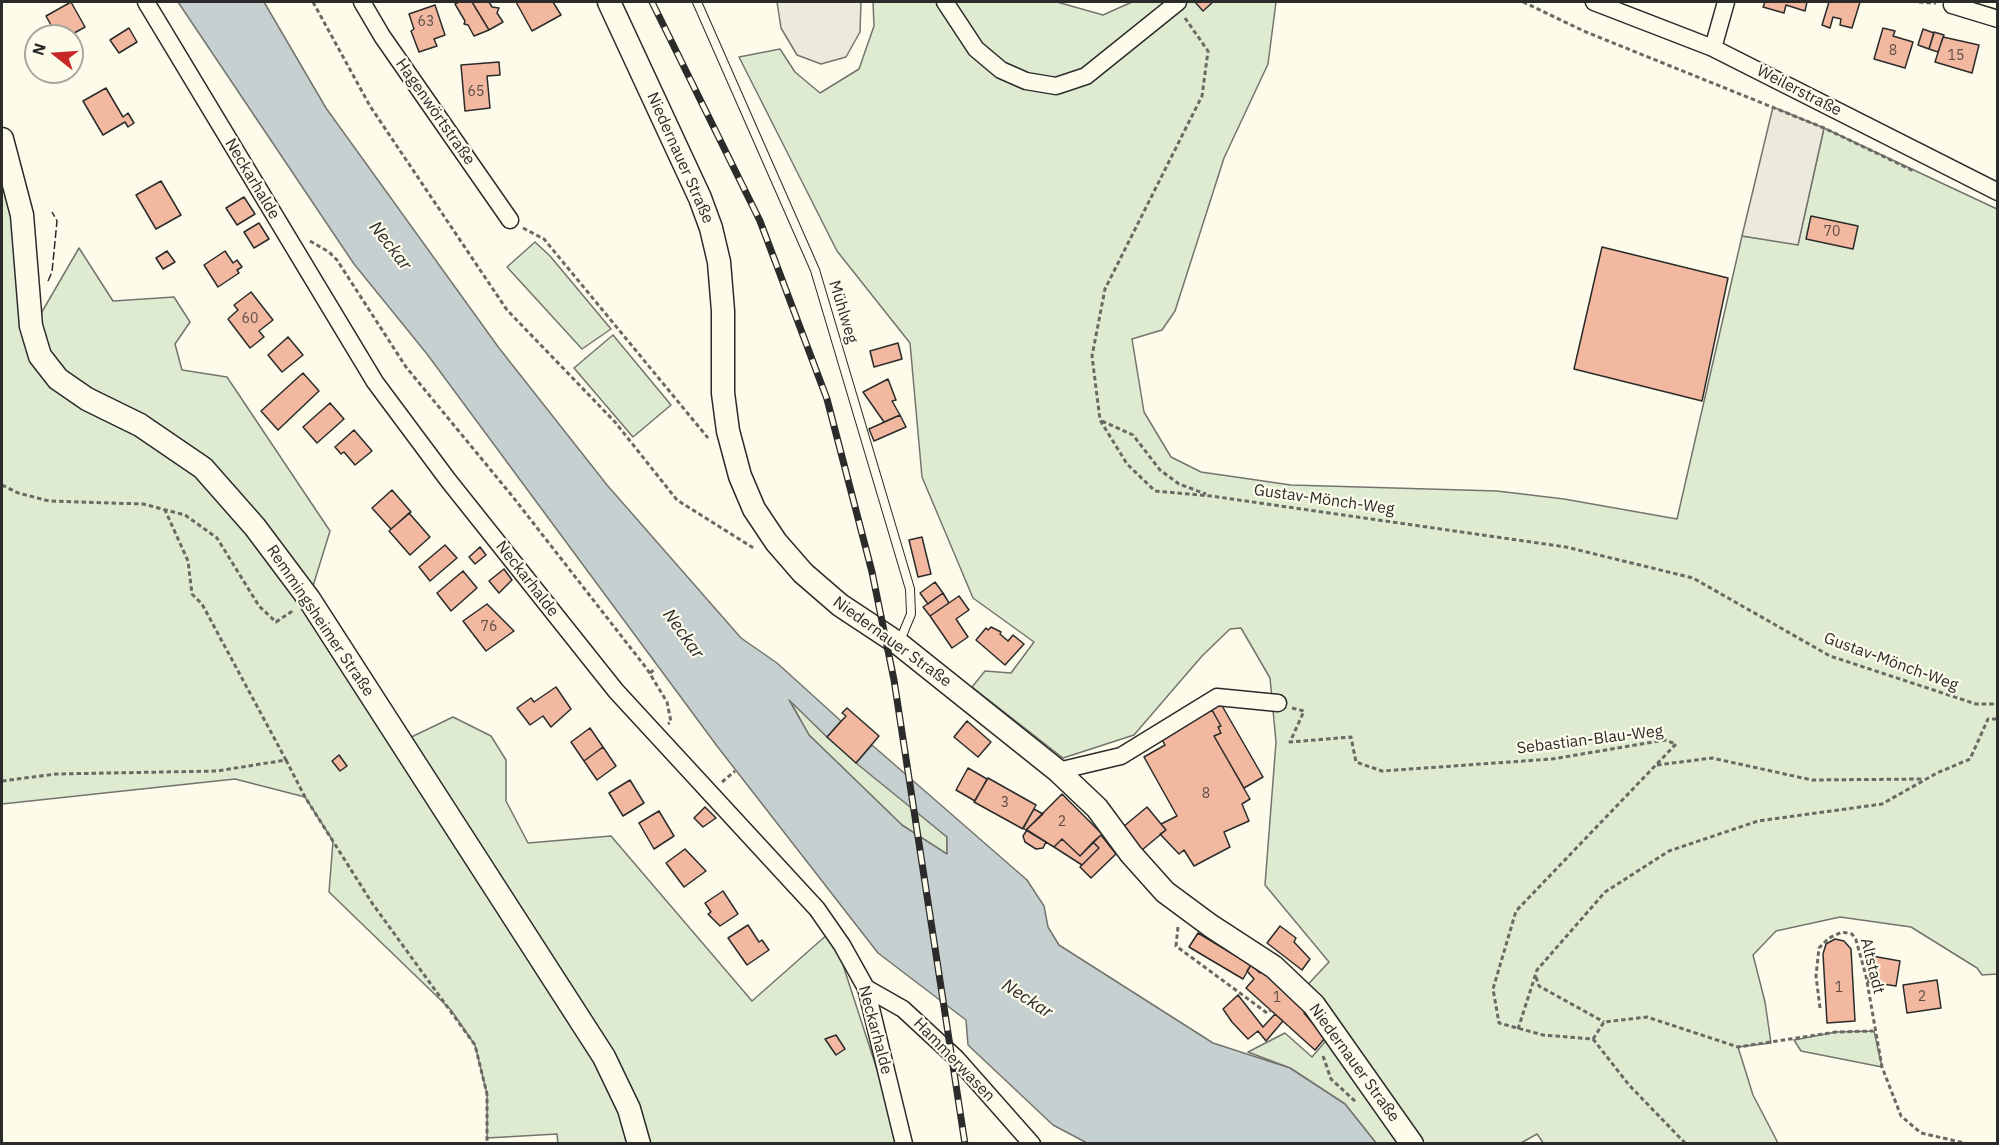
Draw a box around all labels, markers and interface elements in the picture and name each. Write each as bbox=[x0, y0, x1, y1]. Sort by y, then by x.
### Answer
house number: 63 bbox=[418, 14, 434, 30]
north arrow bbox=[24, 24, 84, 84]
text: N bbox=[27, 41, 50, 58]
house number: 8 bbox=[1889, 43, 1897, 59]
house number: 15 bbox=[1948, 48, 1964, 64]
street label: Hagenwörtstraße bbox=[391, 55, 479, 169]
street label: Weilerstraße bbox=[1753, 61, 1845, 121]
house number: 65 bbox=[468, 84, 484, 100]
street label: Niedernauer Straße bbox=[642, 89, 718, 227]
street label: Neckarhalde bbox=[220, 135, 284, 223]
water label: Neckar bbox=[364, 217, 416, 275]
house number: 70 bbox=[1824, 224, 1840, 240]
street label: Mühlweg bbox=[824, 278, 862, 346]
house number: 60 bbox=[242, 311, 258, 327]
street label: Gustav-Mönch-Weg bbox=[1253, 481, 1395, 519]
street label: Neckarhalde bbox=[491, 537, 563, 621]
street label: Remmingsheimer Straße bbox=[262, 542, 378, 700]
street label: Niedernauer Straße bbox=[829, 593, 955, 691]
water label: Neckar bbox=[658, 605, 708, 663]
house number: 76 bbox=[481, 619, 497, 635]
street label: Gustav-Mönch-Weg bbox=[1821, 629, 1961, 695]
street label: Sebastian-Blau-Weg bbox=[1516, 722, 1664, 758]
house number: 8 bbox=[1202, 786, 1210, 802]
house number: 3 bbox=[1001, 795, 1009, 811]
house number: 2 bbox=[1058, 814, 1066, 830]
street label: Altstadt bbox=[1856, 936, 1888, 996]
water label: Neckar bbox=[998, 975, 1056, 1023]
house number: 1 bbox=[1835, 980, 1843, 996]
street label: Neckarhalde bbox=[854, 984, 896, 1076]
house number: 2 bbox=[1918, 989, 1926, 1005]
house number: 1 bbox=[1273, 990, 1281, 1006]
street label: Niedernauer Straße bbox=[1305, 1000, 1403, 1126]
street label: Hammerwasen bbox=[909, 1014, 999, 1106]

